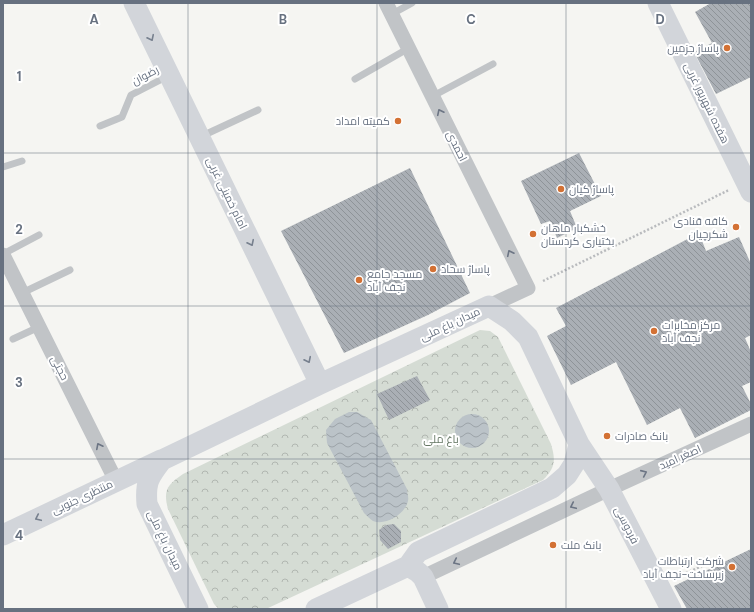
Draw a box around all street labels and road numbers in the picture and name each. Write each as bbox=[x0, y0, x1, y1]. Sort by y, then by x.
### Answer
street label: هفده شهریور غربی bbox=[681, 60, 733, 146]
street label: رضوان bbox=[129, 62, 161, 88]
street label: احمدی bbox=[444, 128, 470, 164]
street label: امام خمینی غربی bbox=[203, 155, 250, 232]
street label: میدان باغ ملی bbox=[418, 304, 483, 345]
street label: حجتی bbox=[48, 353, 72, 383]
street label: اصغر امید bbox=[657, 442, 703, 472]
street label: منتظری جنوبی bbox=[49, 477, 115, 517]
street label: فردوسی bbox=[612, 504, 642, 546]
street label: میدان باغ ملی bbox=[144, 508, 185, 573]

